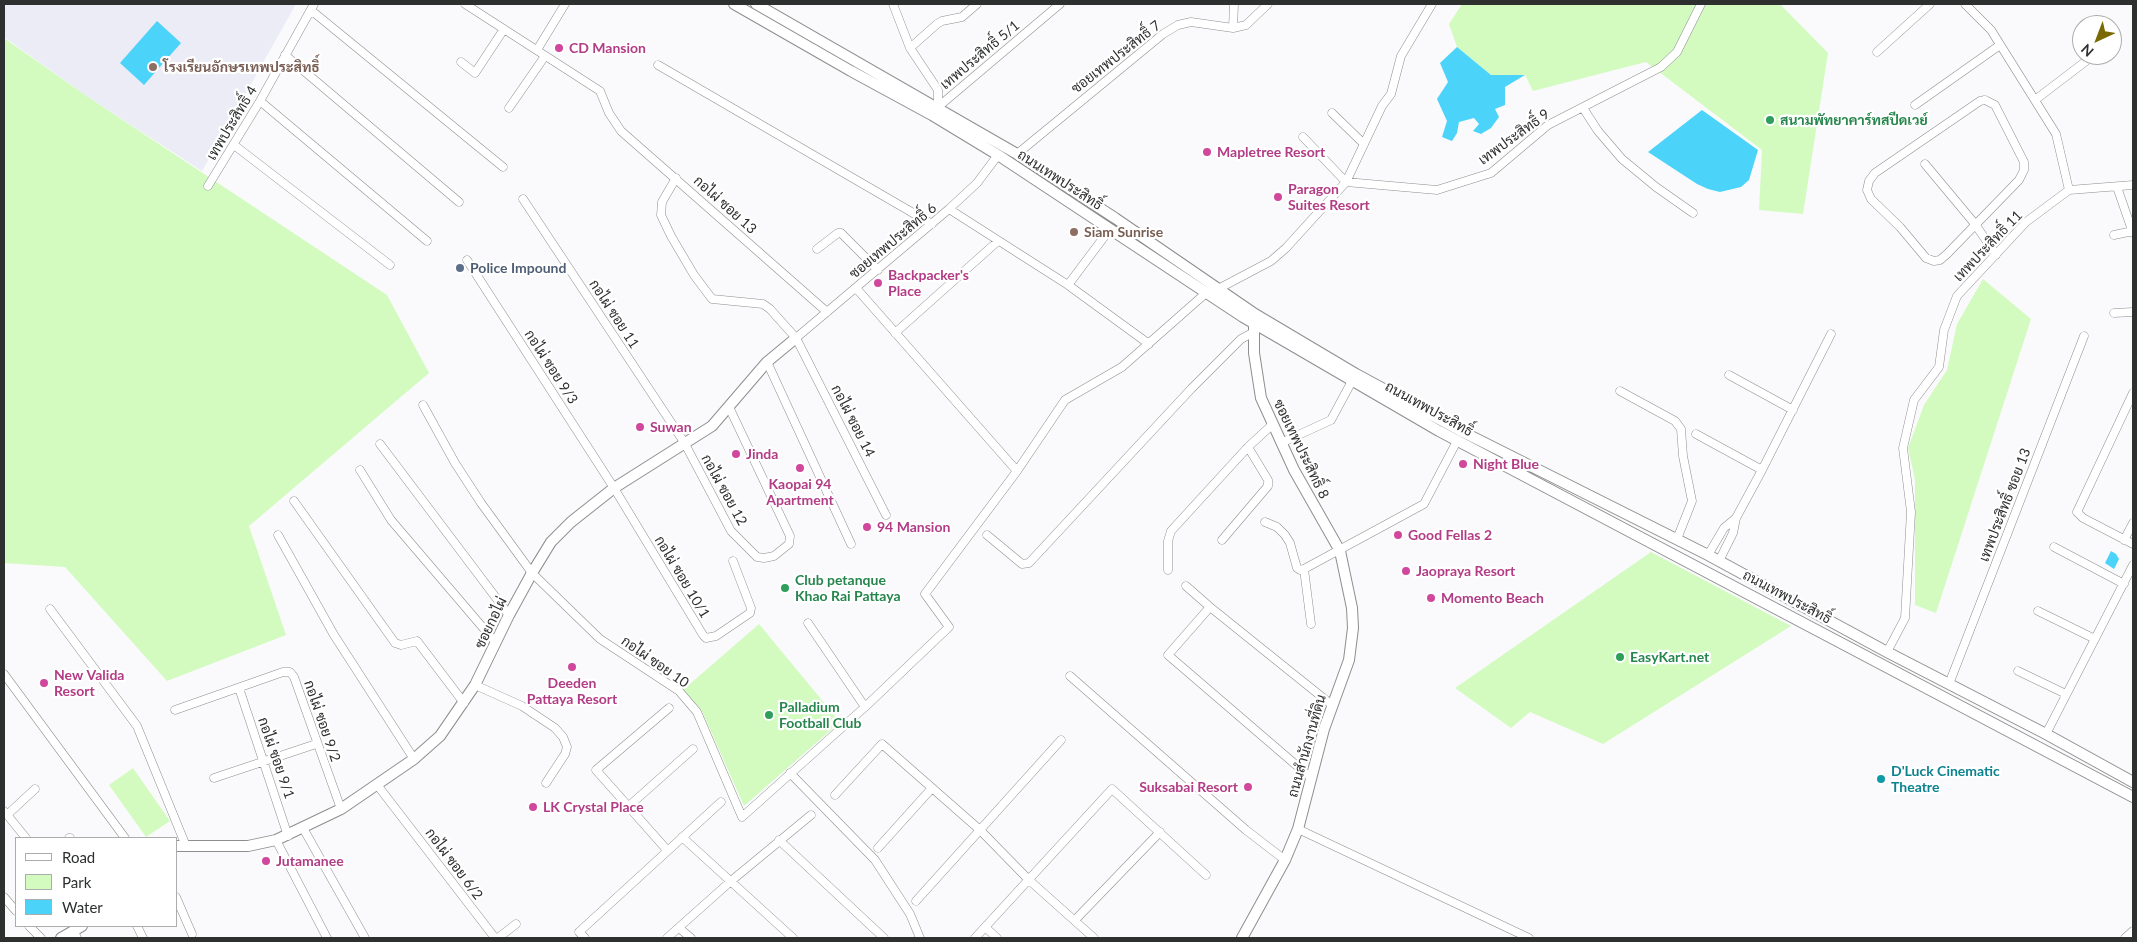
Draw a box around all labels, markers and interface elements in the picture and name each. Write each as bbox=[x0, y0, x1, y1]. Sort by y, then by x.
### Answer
north arrow bbox=[2072, 15, 2122, 65]
street label: เทพประสิทธิ์ 5/1 bbox=[937, 17, 1023, 93]
street label: ซอยเทพประสิทธิ์ 7 bbox=[1068, 17, 1164, 97]
place label: CD Mansion bbox=[569, 40, 646, 56]
text: N bbox=[2077, 41, 2097, 61]
marker: CD Mansion bbox=[553, 42, 565, 54]
place label: โรงเรียนอักษรเทพประสิทธิ์ bbox=[163, 59, 320, 75]
marker: โรงเรียนอักษรเทพประสิทธิ์ bbox=[147, 61, 159, 73]
street label: เทพประสิทธิ์ 4 bbox=[203, 83, 261, 163]
street label: เทพประสิทธิ์ 9 bbox=[1475, 106, 1553, 168]
place label: สนามพัทยาคาร์ทสปีดเวย์ bbox=[1780, 112, 1928, 128]
marker: สนามพัทยาคาร์ทสปีดเวย์ bbox=[1764, 114, 1776, 126]
place label: Mapletree Resort bbox=[1217, 144, 1325, 160]
street label: ถนนเทพประสิทธิ์ bbox=[1014, 146, 1106, 214]
marker: Mapletree Resort bbox=[1201, 146, 1213, 158]
street label: กอไผ่ ซอย 13 bbox=[690, 172, 760, 238]
place label: Paragon Suites Resort bbox=[1288, 181, 1370, 213]
marker: Paragon Suites Resort bbox=[1272, 191, 1284, 203]
street label: ซอยเทพประสิทธิ์ 6 bbox=[846, 200, 940, 282]
street label: เทพประสิทธิ์ 11 bbox=[1950, 207, 2026, 285]
place label: Siam Sunrise bbox=[1084, 224, 1163, 240]
marker: Siam Sunrise bbox=[1068, 226, 1080, 238]
place label: Police Impound bbox=[470, 260, 566, 276]
marker: Police Impound bbox=[454, 262, 466, 274]
place label: Backpacker's Place bbox=[888, 267, 969, 300]
street label: กอไผ่ ซอย 11 bbox=[586, 276, 642, 352]
marker: Backpacker's Place bbox=[872, 277, 884, 289]
street label: กอไผ่ ซอย 9/3 bbox=[521, 327, 581, 407]
street label: ถนนเทพประสิทธิ์ bbox=[1382, 378, 1476, 440]
street label: กอไผ่ ซอย 14 bbox=[828, 382, 878, 460]
street label: ซอยเทพประสิทธิ์ 8 bbox=[1270, 397, 1332, 501]
place label: Suwan bbox=[650, 419, 692, 435]
marker: Suwan bbox=[634, 421, 646, 433]
place label: Jinda bbox=[746, 446, 778, 462]
street label: เทพประสิทธิ์ ซอย 13 bbox=[1976, 446, 2034, 564]
marker: Jinda bbox=[730, 448, 742, 460]
street label: กอไผ่ ซอย 12 bbox=[698, 452, 750, 528]
place label: Night Blue bbox=[1473, 456, 1539, 472]
marker: Night Blue bbox=[1457, 458, 1469, 470]
marker: Kaopai 94 Apartment bbox=[794, 462, 806, 474]
place label: Kaopai 94 Apartment bbox=[766, 476, 834, 508]
place label: 94 Mansion bbox=[877, 519, 950, 535]
marker: 94 Mansion bbox=[861, 521, 873, 533]
place label: Good Fellas 2 bbox=[1408, 527, 1492, 543]
marker: Good Fellas 2 bbox=[1392, 529, 1404, 541]
street label: กอไผ่ ซอย 10/1 bbox=[651, 533, 713, 621]
place label: Jaopraya Resort bbox=[1416, 563, 1515, 579]
marker: Jaopraya Resort bbox=[1400, 565, 1412, 577]
street label: ถนนเทพประสิทธิ์ bbox=[1740, 567, 1834, 627]
place label: Club petanque Khao Rai Pattaya bbox=[795, 572, 901, 604]
marker: Club petanque Khao Rai Pattaya bbox=[779, 582, 791, 594]
place label: Momento Beach bbox=[1441, 590, 1544, 606]
marker: Momento Beach bbox=[1425, 592, 1437, 604]
street label: ซอยกอไผ่ bbox=[471, 594, 511, 652]
street label: กอไผ่ ซอย 10 bbox=[618, 633, 692, 691]
place label: EasyKart.net bbox=[1630, 649, 1709, 665]
marker: EasyKart.net bbox=[1614, 651, 1626, 663]
marker: Deeden Pattaya Resort bbox=[566, 661, 578, 673]
place label: New Valida Resort bbox=[54, 667, 124, 700]
place label: Deeden Pattaya Resort bbox=[527, 675, 617, 708]
marker: New Valida Resort bbox=[38, 677, 50, 689]
street label: กอไผ่ ซอย 9/2 bbox=[300, 678, 344, 764]
street label: ถนนสำนักงานที่ดิน bbox=[1284, 693, 1330, 799]
place label: Palladium Football Club bbox=[779, 699, 861, 732]
marker: Palladium Football Club bbox=[763, 709, 775, 721]
street label: กอไผ่ ซอย 9/1 bbox=[254, 715, 298, 801]
place label: D'Luck Cinematic Theatre bbox=[1891, 763, 2000, 796]
marker: D'Luck Cinematic Theatre bbox=[1875, 773, 1887, 785]
place label: Suksabai Resort bbox=[1139, 779, 1238, 795]
marker: Suksabai Resort bbox=[1242, 781, 1254, 793]
place label: LK Crystal Place bbox=[543, 799, 644, 815]
marker: LK Crystal Place bbox=[527, 801, 539, 813]
street label: กอไผ่ ซอย 6/2 bbox=[422, 825, 486, 903]
legend bbox=[15, 837, 178, 927]
text: Road bbox=[62, 848, 95, 866]
place label: Jutamanee bbox=[276, 853, 344, 869]
marker: Jutamanee bbox=[260, 855, 272, 867]
text: Park bbox=[62, 873, 91, 891]
text: Water bbox=[62, 898, 103, 916]

